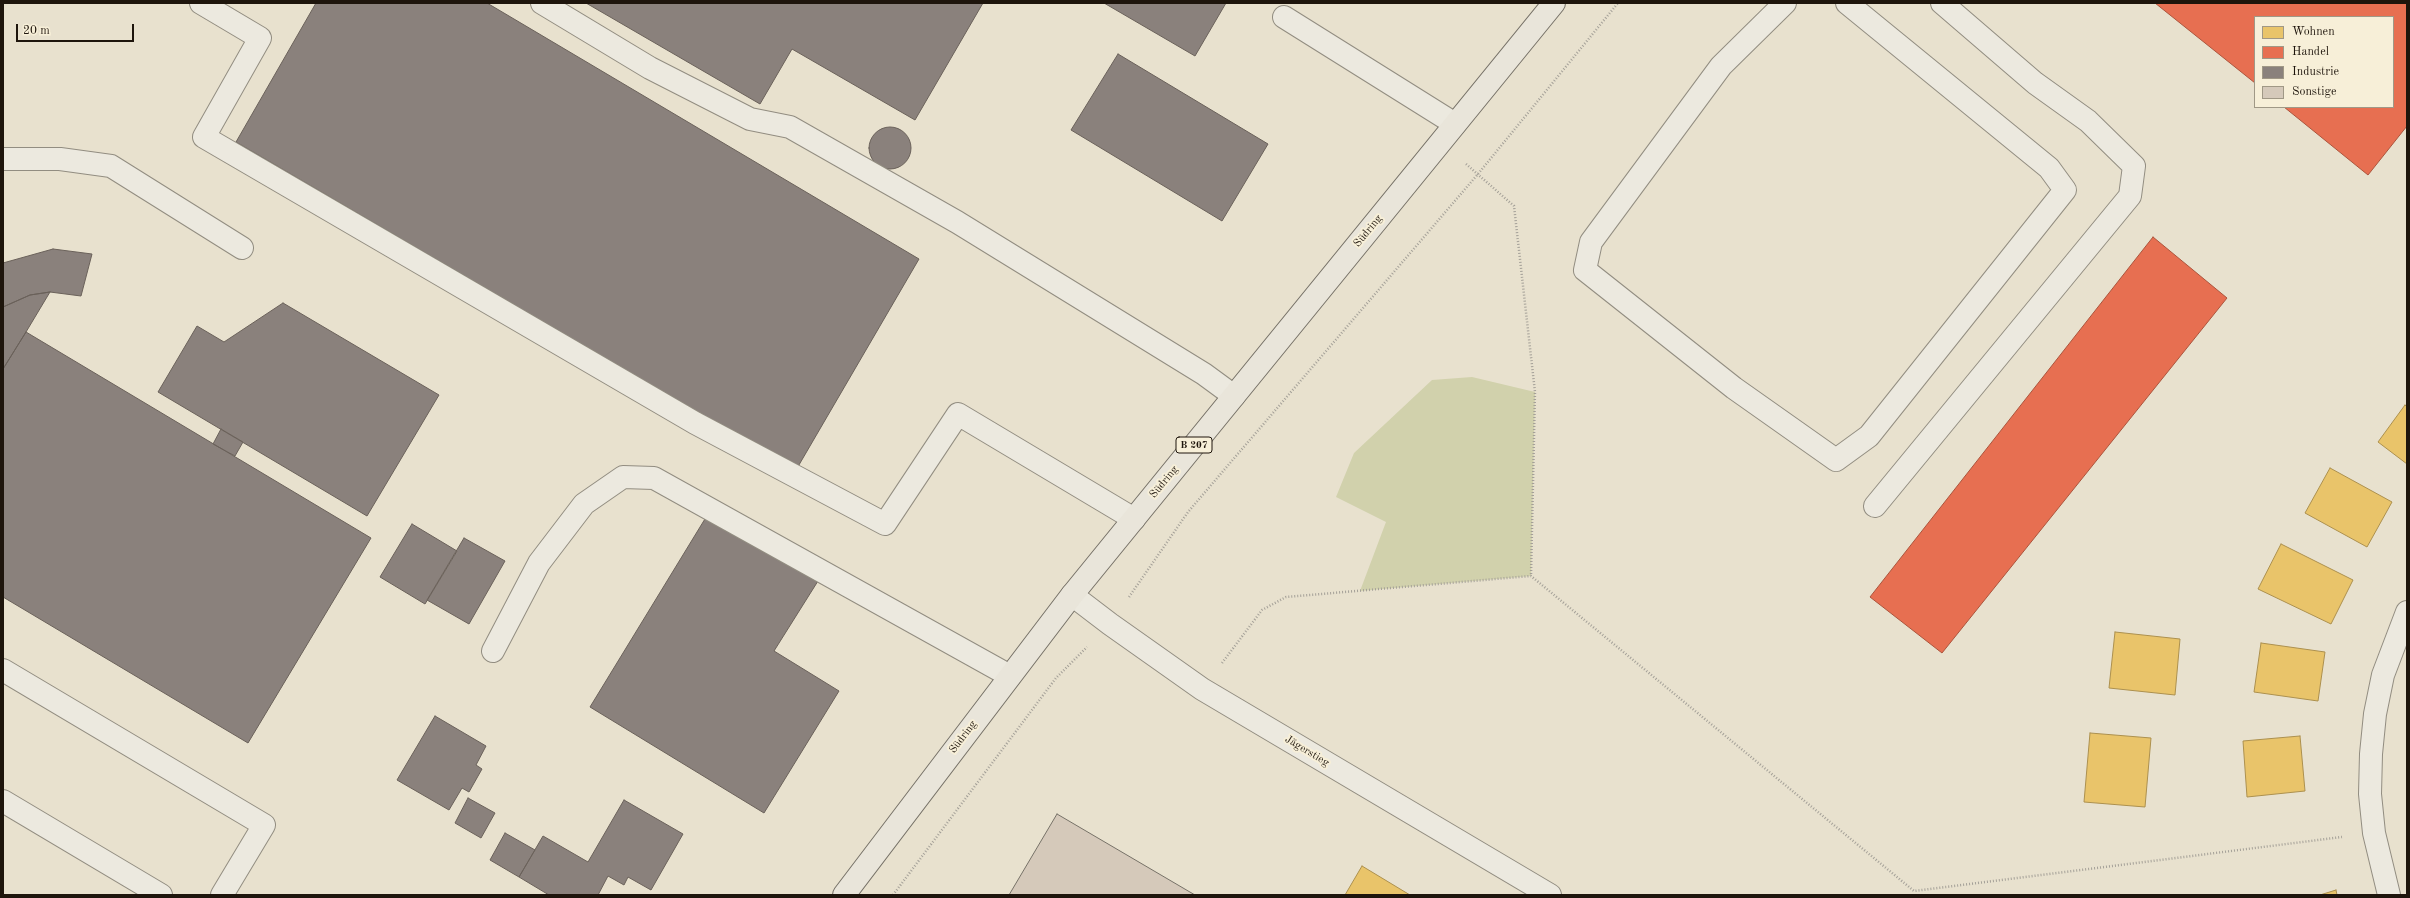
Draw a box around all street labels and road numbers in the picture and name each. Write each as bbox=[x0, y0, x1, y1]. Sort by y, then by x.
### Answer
street label: Südring bbox=[1351, 212, 1385, 250]
road number: B 207 bbox=[1176, 437, 1212, 453]
street label: Südring bbox=[1147, 463, 1181, 501]
street label: Südring bbox=[946, 718, 980, 756]
street label: Jägerstieg bbox=[1282, 733, 1332, 769]

